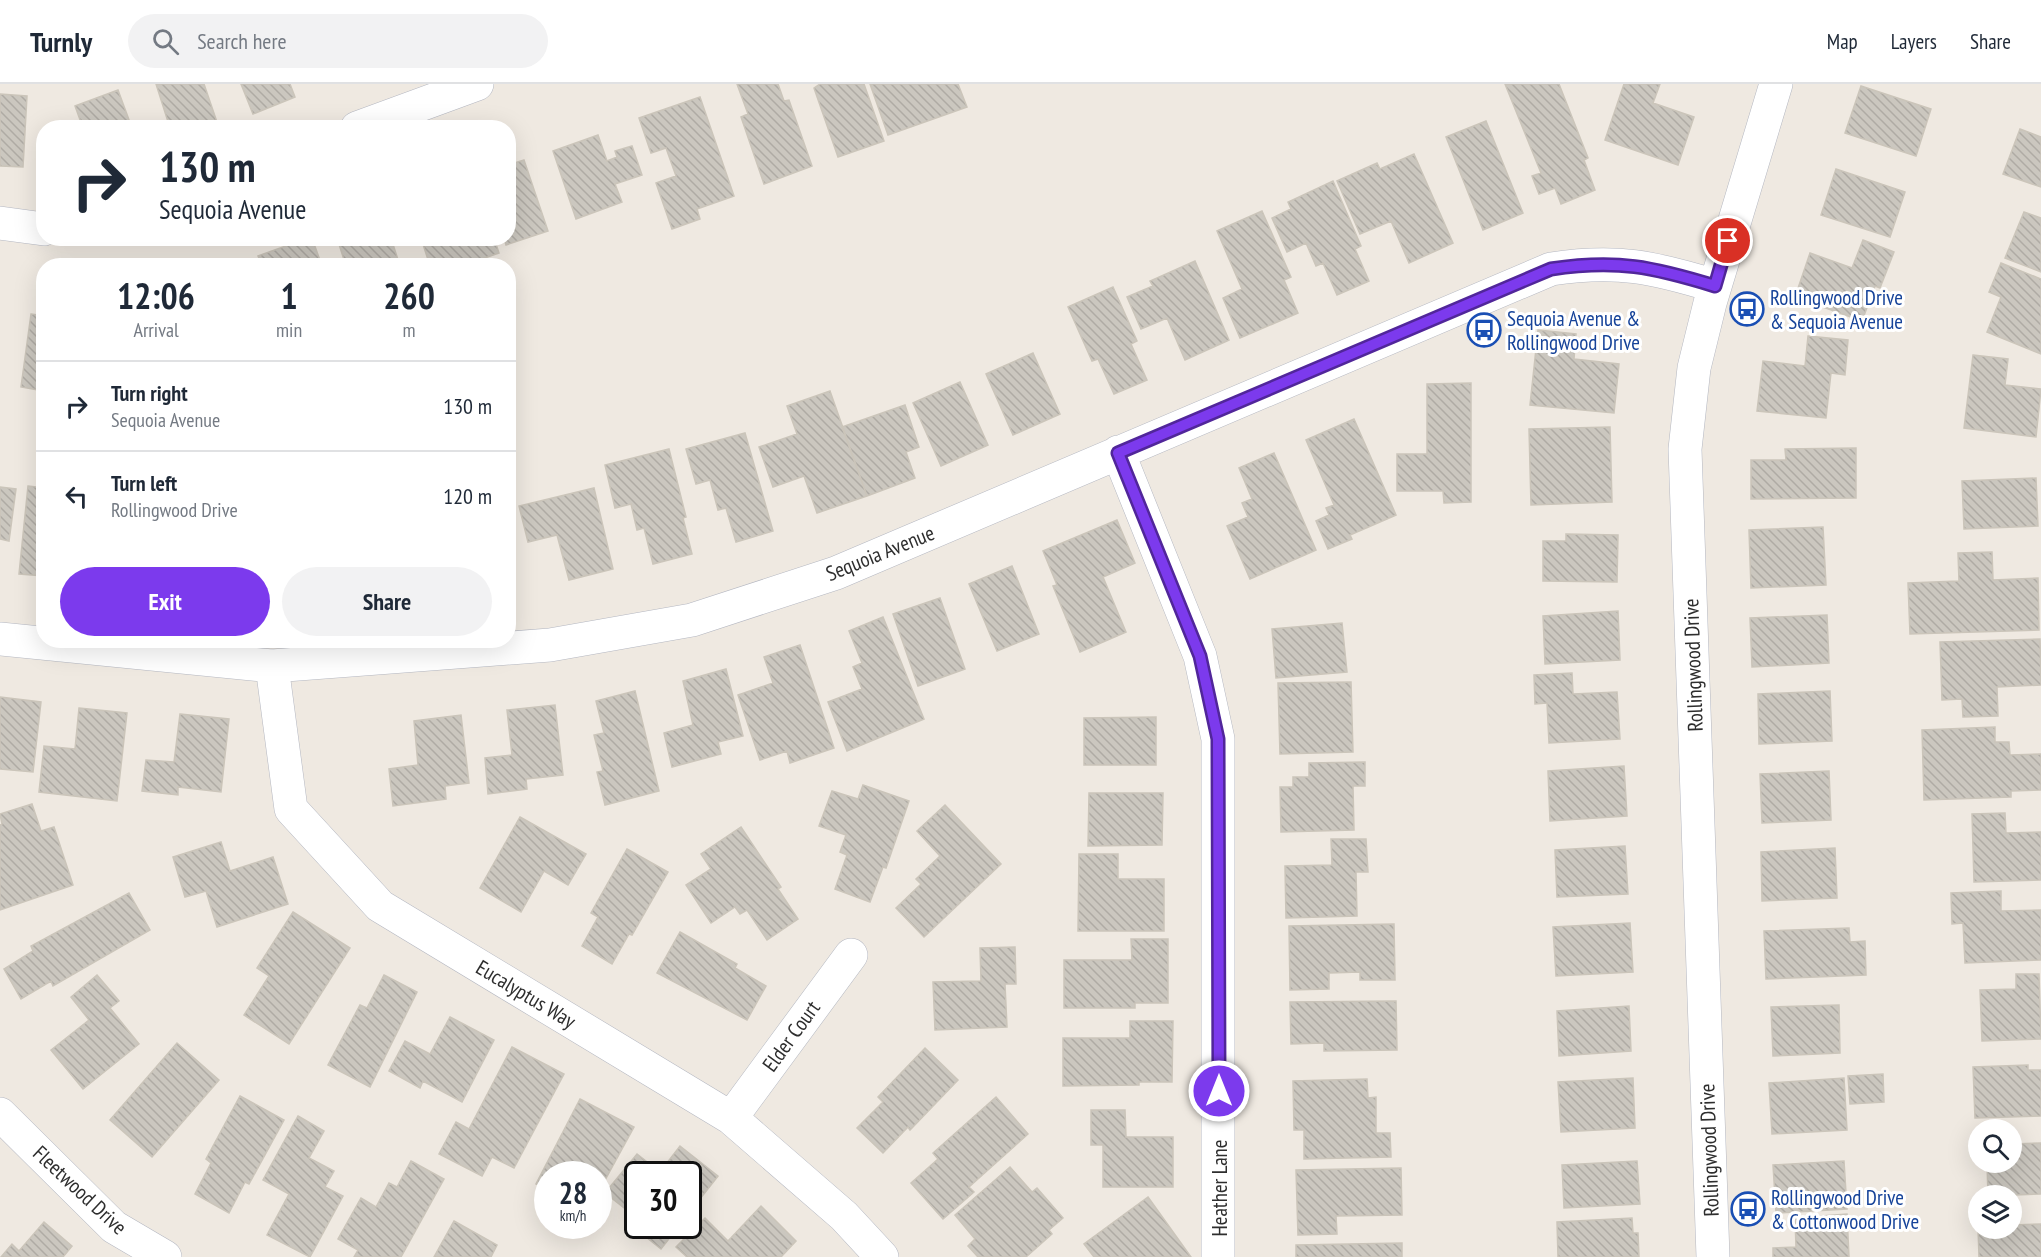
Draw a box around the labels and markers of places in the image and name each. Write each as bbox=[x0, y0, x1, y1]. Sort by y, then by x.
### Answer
pin bbox=[1702, 215, 1753, 266]
place label: Rollingwood Drive & Sequoia Avenue bbox=[1770, 284, 1903, 335]
bus stop icon: Rollingwood Drive & Sequoia Avenue bbox=[1729, 291, 1765, 327]
place label: Sequoia Avenue & Rollingwood Drive bbox=[1507, 305, 1640, 356]
bus stop icon: Sequoia Avenue & Rollingwood Drive bbox=[1466, 312, 1502, 348]
place label: Rollingwood Drive & Cottonwood Drive bbox=[1771, 1184, 1919, 1235]
bus stop icon: Rollingwood Drive & Cottonwood Drive bbox=[1730, 1191, 1766, 1227]

